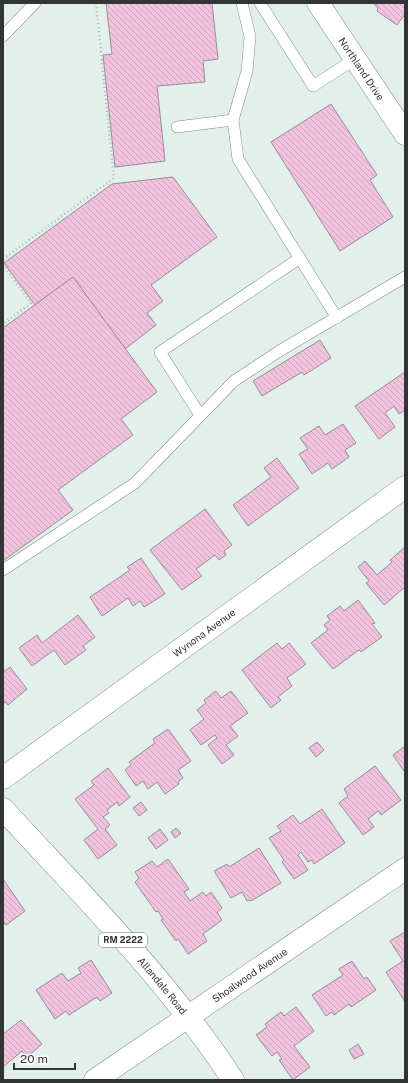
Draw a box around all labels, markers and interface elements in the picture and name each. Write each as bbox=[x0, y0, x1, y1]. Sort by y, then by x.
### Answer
street label: Northland Drive bbox=[336, 35, 387, 103]
street label: Wynona Avenue bbox=[170, 606, 238, 659]
road number: RM 2222 bbox=[99, 933, 147, 947]
street label: Shoalwood Avenue bbox=[210, 945, 290, 1005]
street label: Allandale Road bbox=[136, 955, 190, 1016]
scale bar bbox=[14, 1045, 75, 1071]
text: 20 m bbox=[20, 1052, 48, 1066]

